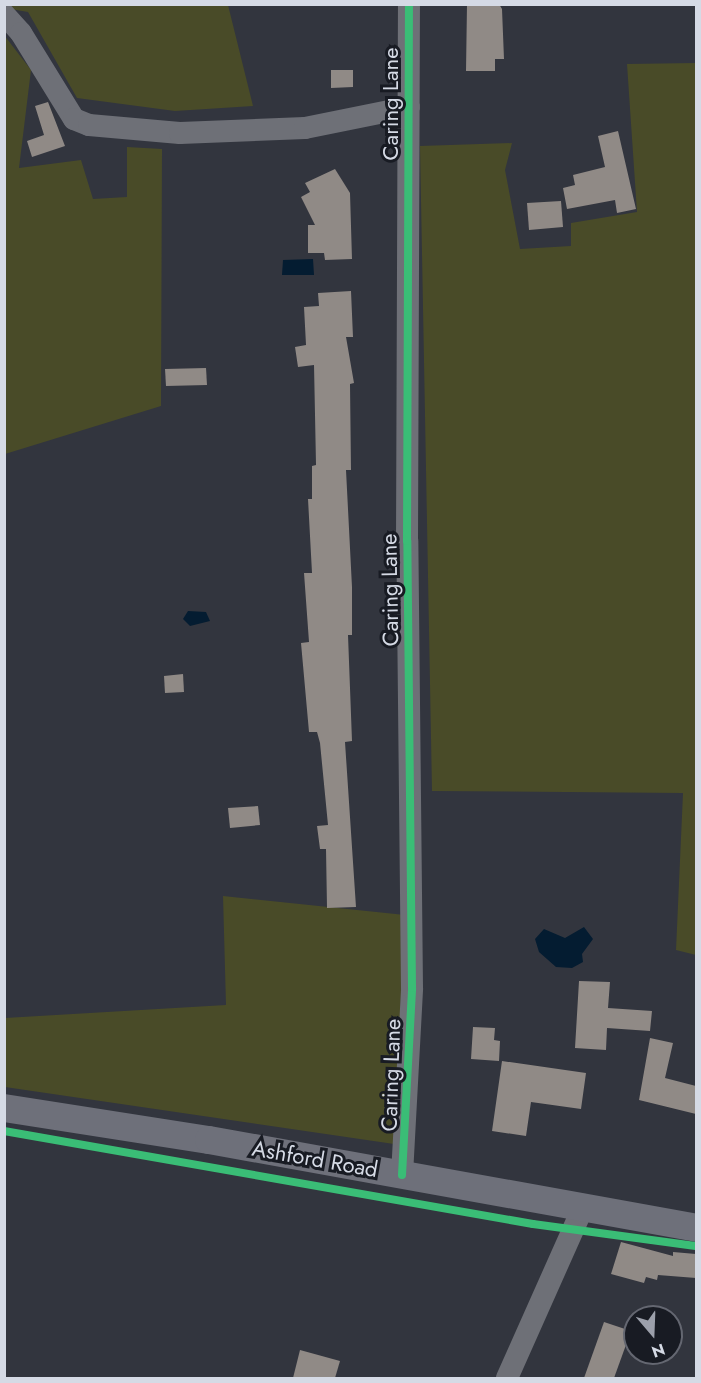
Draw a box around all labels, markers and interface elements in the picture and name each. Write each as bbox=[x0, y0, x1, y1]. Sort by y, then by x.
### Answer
street label: Caring Lane bbox=[378, 48, 404, 160]
street label: Caring Lane bbox=[376, 533, 404, 647]
street label: Caring Lane bbox=[376, 1018, 406, 1132]
street label: Ashford Road bbox=[250, 1135, 380, 1183]
north arrow bbox=[623, 1305, 683, 1365]
text: N bbox=[649, 1338, 668, 1364]

